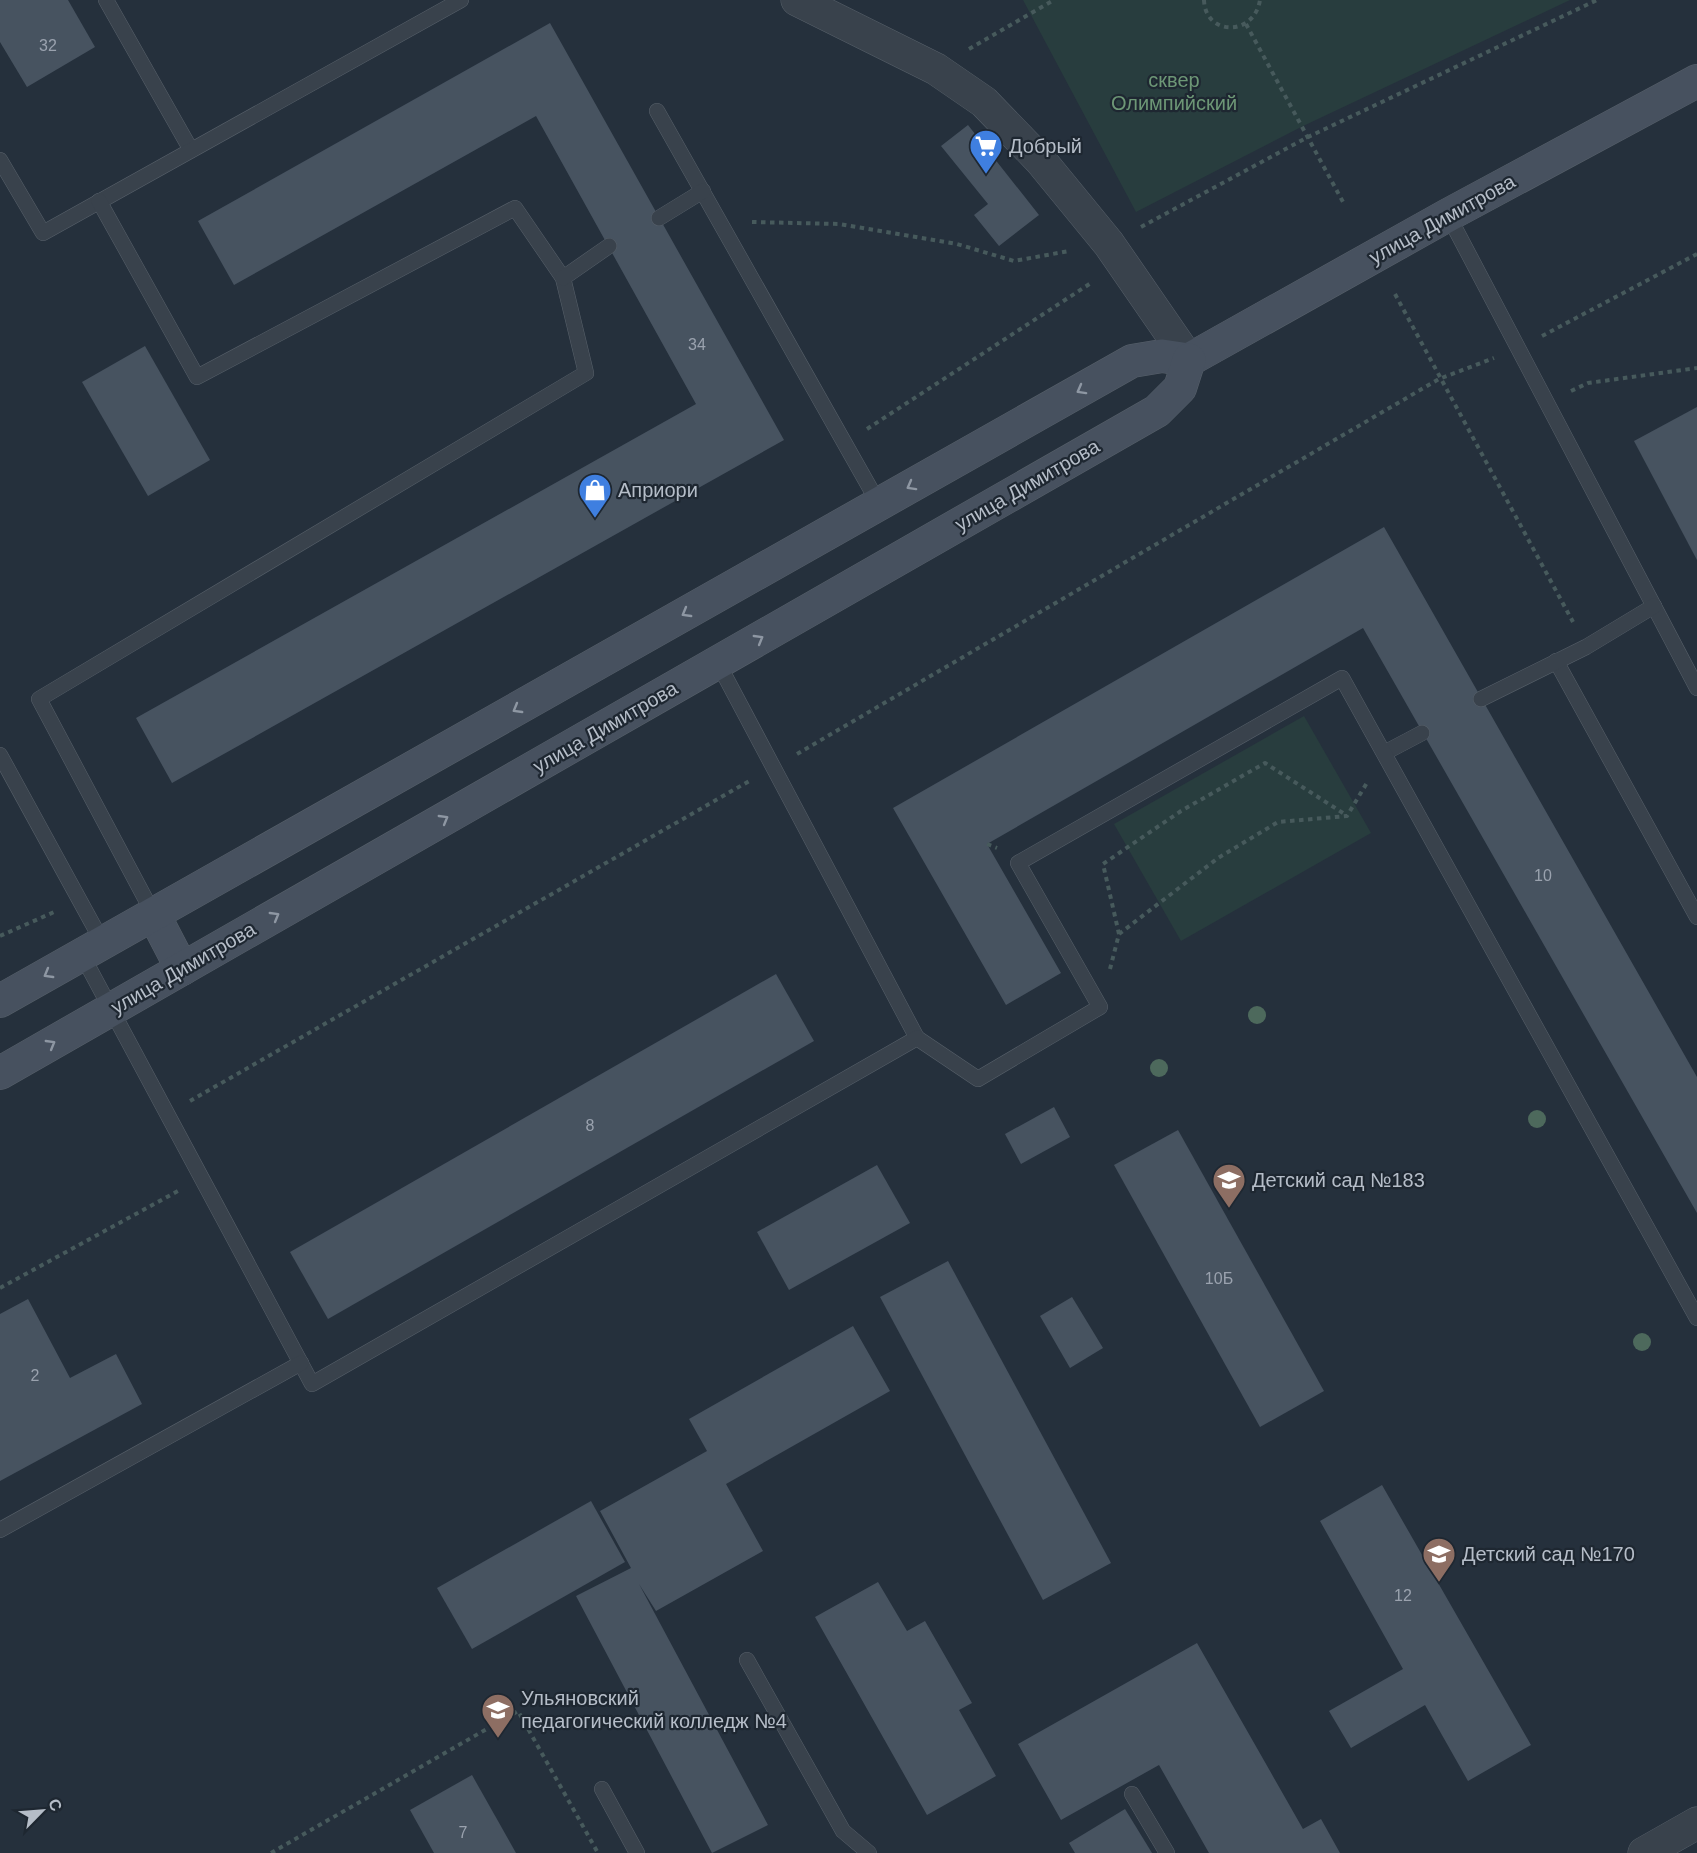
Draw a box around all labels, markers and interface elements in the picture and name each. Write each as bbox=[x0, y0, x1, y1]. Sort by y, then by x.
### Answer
house number: 32 bbox=[39, 37, 57, 54]
park label: сквер Олимпийский bbox=[1111, 69, 1237, 114]
supermarket icon: Добрый bbox=[968, 128, 1004, 175]
place label: Добрый bbox=[1009, 135, 1082, 157]
street label: улица Димитрова bbox=[1365, 169, 1519, 268]
house number: 34 bbox=[688, 336, 706, 353]
one-way arrow bbox=[1076, 383, 1087, 394]
street label: улица Димитрова bbox=[951, 434, 1104, 535]
shop icon: Априори bbox=[577, 472, 613, 519]
place label: Априори bbox=[618, 479, 698, 501]
one-way arrow bbox=[907, 479, 917, 490]
one-way arrow bbox=[682, 606, 693, 617]
one-way arrow bbox=[753, 635, 763, 646]
street label: улица Димитрова bbox=[529, 676, 682, 777]
one-way arrow bbox=[513, 702, 523, 714]
one-way arrow bbox=[438, 815, 448, 826]
house number: 10 bbox=[1534, 867, 1552, 884]
one-way arrow bbox=[269, 912, 279, 923]
street label: улица Димитрова bbox=[107, 917, 260, 1018]
one-way arrow bbox=[43, 967, 54, 979]
one-way arrow bbox=[45, 1040, 55, 1051]
house number: 8 bbox=[586, 1117, 595, 1134]
school or university icon: Детский сад №183 bbox=[1211, 1162, 1247, 1209]
place label: Детский сад №183 bbox=[1252, 1169, 1425, 1191]
house number: 10Б bbox=[1205, 1270, 1233, 1287]
house number: 2 bbox=[31, 1367, 40, 1384]
school or university icon: Детский сад №170 bbox=[1421, 1536, 1457, 1583]
place label: Детский сад №170 bbox=[1462, 1543, 1635, 1565]
house number: 12 bbox=[1394, 1587, 1412, 1604]
place label: Ульяновский педагогический колледж №4 bbox=[521, 1687, 787, 1732]
school or university icon: Ульяновский педагогический колледж №4 bbox=[480, 1692, 516, 1739]
north arrow bbox=[12, 1781, 72, 1841]
text: С bbox=[45, 1796, 65, 1814]
house number: 7 bbox=[459, 1824, 468, 1841]

